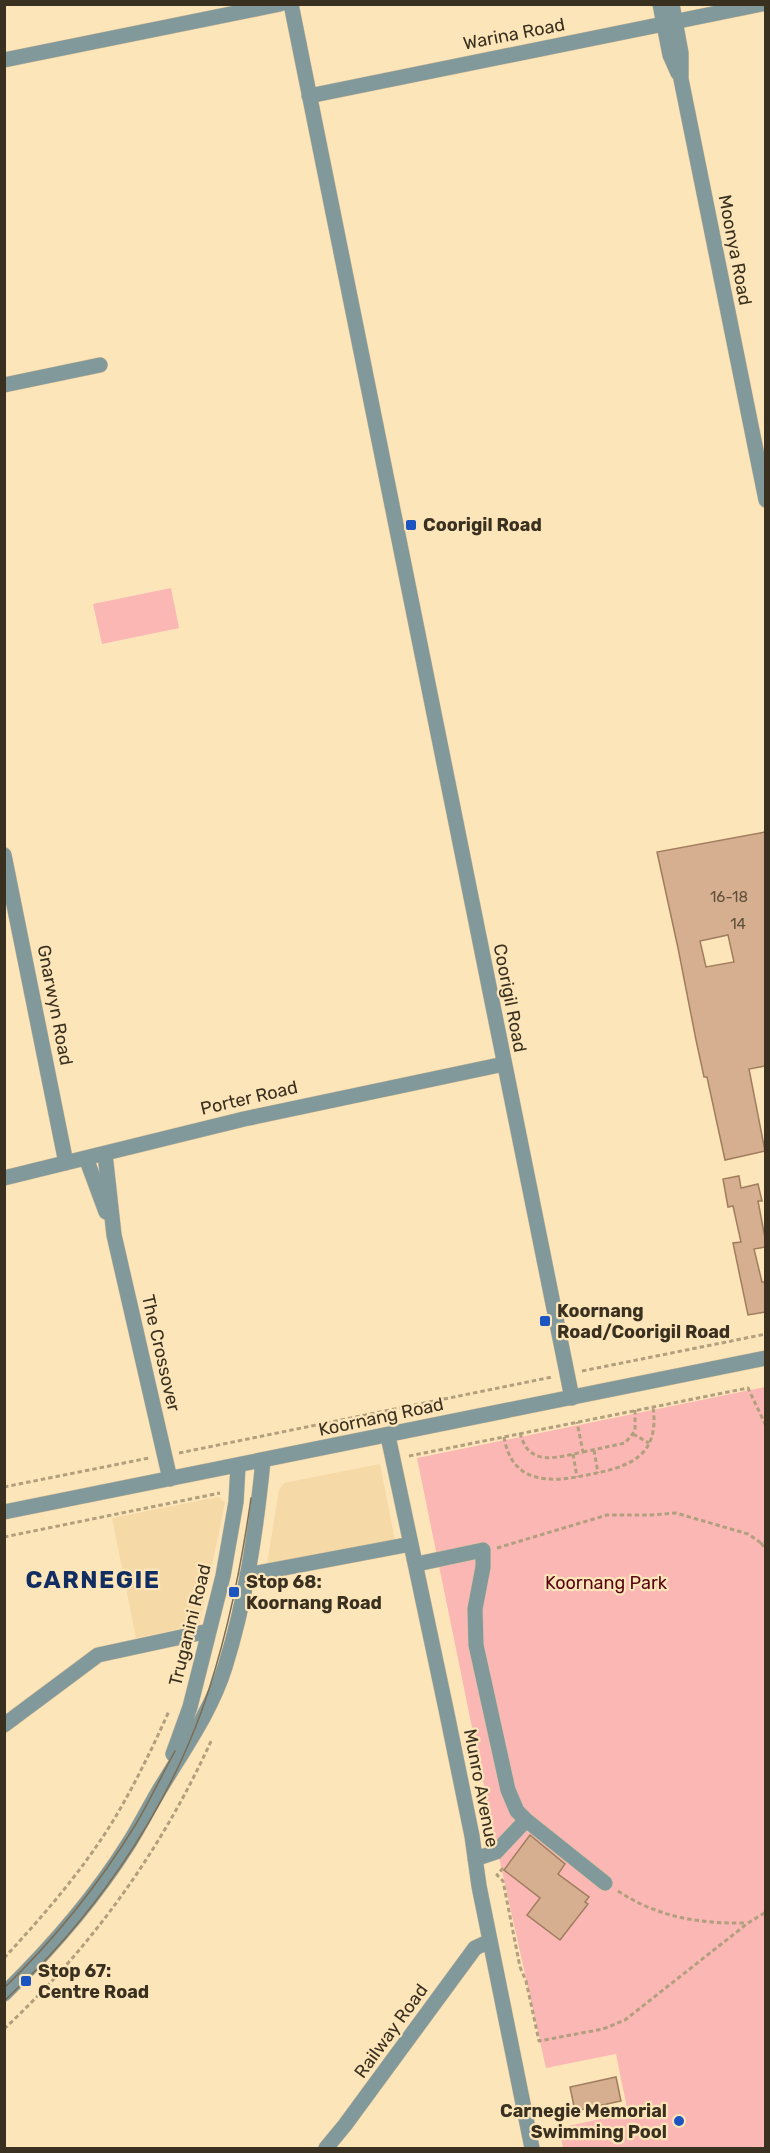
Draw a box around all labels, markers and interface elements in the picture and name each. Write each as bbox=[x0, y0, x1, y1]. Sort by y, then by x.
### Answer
street label: Warina Road bbox=[461, 13, 567, 55]
street label: Moonya Road bbox=[714, 193, 756, 307]
place label: Coorigil Road bbox=[423, 514, 542, 536]
marker: Coorigil Road bbox=[404, 518, 418, 532]
house number: 16-18 bbox=[710, 888, 748, 906]
house number: 14 bbox=[730, 915, 746, 933]
street label: Coorigil Road bbox=[489, 942, 531, 1054]
street label: Gnarwyn Road bbox=[33, 943, 77, 1067]
street label: Porter Road bbox=[198, 1076, 300, 1120]
street label: The Crossover bbox=[137, 1292, 185, 1414]
place label: Koornang Road/Coorigil Road bbox=[557, 1300, 730, 1343]
marker: Koornang Road/Coorigil Road bbox=[538, 1314, 552, 1328]
street label: Koornang Road bbox=[316, 1393, 446, 1441]
street label: Truganini Road bbox=[164, 1562, 216, 1688]
district label: CARNEGIE bbox=[25, 1566, 161, 1594]
place label: Stop 68: Koornang Road bbox=[246, 1571, 382, 1614]
park label: Koornang Park bbox=[545, 1572, 668, 1594]
marker: Stop 68: Koornang Road bbox=[227, 1585, 241, 1599]
street label: Munro Avenue bbox=[459, 1727, 503, 1849]
place label: Stop 67: Centre Road bbox=[38, 1960, 149, 2003]
marker: Stop 67: Centre Road bbox=[19, 1974, 33, 1988]
street label: Railway Road bbox=[350, 1980, 432, 2082]
place label: Carnegie Memorial Swimming Pool bbox=[500, 2100, 667, 2143]
marker: Carnegie Memorial Swimming Pool bbox=[672, 2114, 686, 2128]

